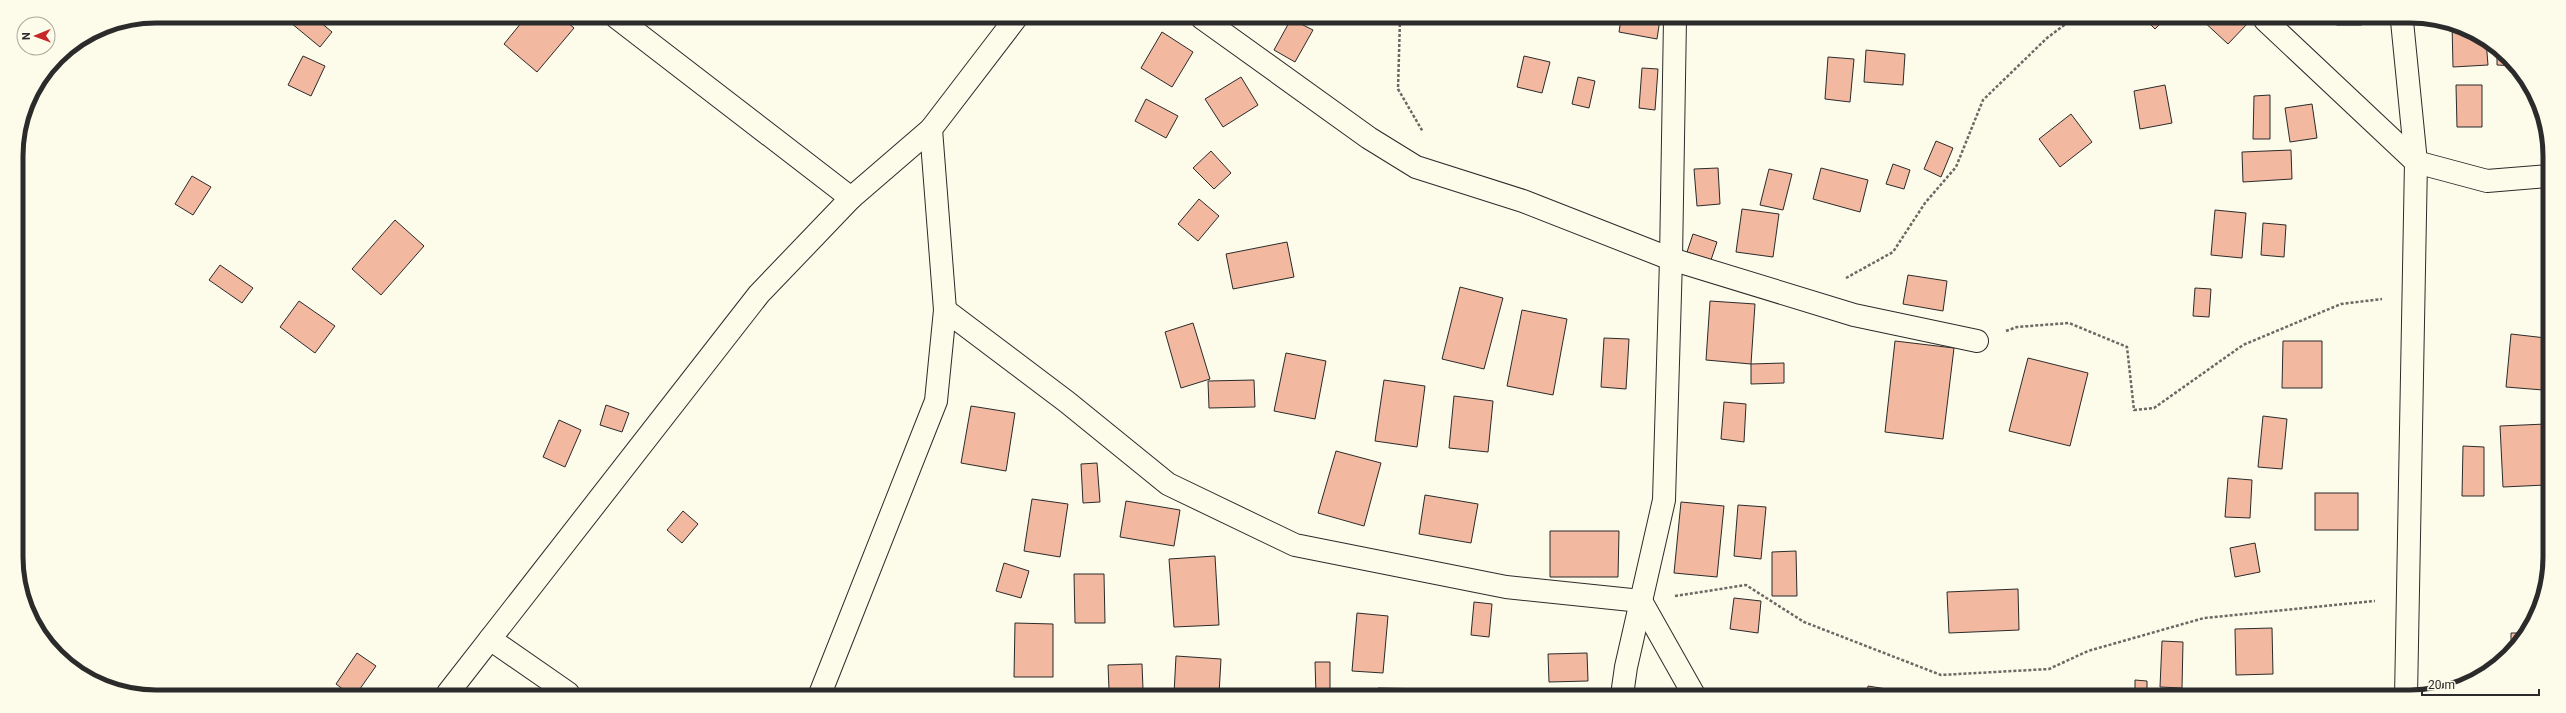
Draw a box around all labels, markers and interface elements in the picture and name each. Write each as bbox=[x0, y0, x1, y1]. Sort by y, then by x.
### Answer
north arrow bbox=[16, 16, 56, 56]
text: N bbox=[20, 32, 33, 40]
scale bar bbox=[2422, 671, 2539, 697]
text: 20 m bbox=[2428, 678, 2455, 692]

